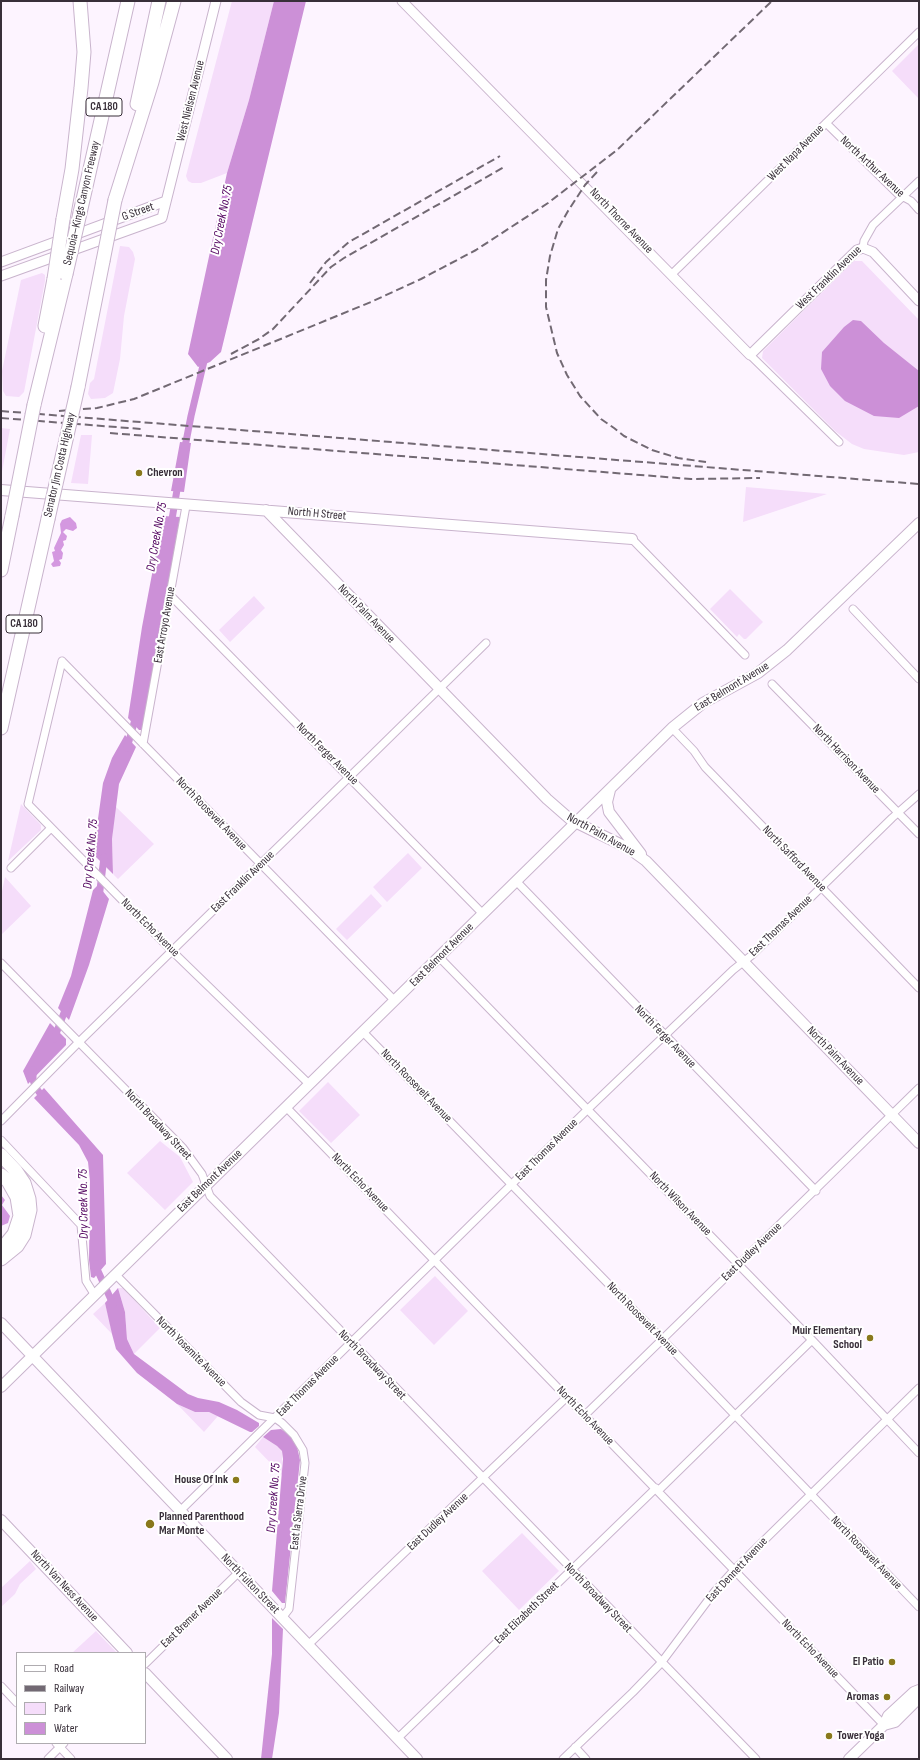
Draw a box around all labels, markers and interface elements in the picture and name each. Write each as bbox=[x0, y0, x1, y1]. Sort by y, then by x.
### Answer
street label: West Nielsen Avenue bbox=[174, 59, 208, 143]
road number: CA 180 bbox=[86, 98, 122, 116]
street label: West Napa Avenue bbox=[765, 122, 827, 184]
street label: North Arthur Avenue bbox=[837, 133, 907, 201]
street label: Sequoia–Kings Canyon Freeway bbox=[61, 139, 103, 267]
water label: Dry Creek No. 75 bbox=[208, 184, 236, 256]
street label: North Thorne Avenue bbox=[586, 185, 656, 257]
street label: G Street bbox=[120, 200, 156, 224]
street label: West Franklin Avenue bbox=[793, 243, 865, 313]
street label: Senator Jim Costa Highway bbox=[41, 411, 79, 519]
place label: Chevron bbox=[147, 466, 183, 480]
marker: Chevron bbox=[134, 468, 144, 478]
water label: Dry Creek No. 75 bbox=[143, 501, 171, 573]
street label: North H Street bbox=[287, 504, 347, 524]
street label: North Palm Avenue bbox=[334, 582, 398, 646]
street label: East Arroyo Avenue bbox=[151, 586, 179, 664]
road number: CA 180 bbox=[6, 615, 42, 633]
street label: East Belmont Avenue bbox=[692, 659, 772, 715]
street label: North Ferger Avenue bbox=[293, 720, 361, 788]
street label: North Harrison Avenue bbox=[809, 721, 883, 797]
street label: North Roosevelt Avenue bbox=[172, 774, 250, 854]
street label: North Palm Avenue bbox=[564, 810, 638, 860]
water label: Dry Creek No. 75 bbox=[80, 818, 102, 890]
street label: North Safford Avenue bbox=[759, 823, 829, 895]
street label: East Franklin Avenue bbox=[208, 848, 278, 916]
street label: East Thomas Avenue bbox=[746, 892, 816, 960]
street label: North Echo Avenue bbox=[118, 896, 182, 960]
street label: East Belmont Avenue bbox=[407, 920, 477, 990]
street label: North Ferger Avenue bbox=[631, 1003, 699, 1071]
street label: North Palm Avenue bbox=[803, 1024, 867, 1088]
street label: North Roosevelt Avenue bbox=[377, 1046, 455, 1126]
street label: North Broadway Street bbox=[122, 1087, 194, 1163]
street label: East Thomas Avenue bbox=[513, 1116, 581, 1184]
street label: East Belmont Avenue bbox=[175, 1146, 245, 1216]
street label: North Echo Avenue bbox=[328, 1151, 392, 1215]
water label: Dry Creek No. 75 bbox=[76, 1169, 92, 1239]
street label: North Wilson Avenue bbox=[646, 1169, 714, 1239]
street label: East Dudley Avenue bbox=[719, 1220, 785, 1284]
street label: North Roosevelt Avenue bbox=[603, 1279, 681, 1359]
street label: North Yosemite Avenue bbox=[153, 1314, 229, 1390]
place label: Muir Elementary School bbox=[792, 1324, 862, 1352]
street label: North Broadway Street bbox=[335, 1327, 409, 1403]
marker: Muir Elementary School bbox=[865, 1333, 875, 1343]
street label: East Thomas Avenue bbox=[274, 1352, 342, 1420]
street label: North Echo Avenue bbox=[553, 1384, 617, 1448]
water label: Dry Creek No. 75 bbox=[264, 1463, 284, 1533]
place label: House Of Ink bbox=[175, 1473, 228, 1487]
marker: House Of Ink bbox=[231, 1475, 241, 1485]
street label: East la Sierra Drive bbox=[287, 1475, 311, 1551]
street label: East Dudley Avenue bbox=[405, 1490, 471, 1554]
place label: Planned Parenthood Mar Monte bbox=[159, 1510, 244, 1538]
street label: North Roosevelt Avenue bbox=[827, 1513, 905, 1593]
marker: Planned Parenthood Mar Monte bbox=[144, 1518, 156, 1530]
street label: East Dennett Avenue bbox=[703, 1535, 771, 1605]
street label: North Van Ness Avenue bbox=[27, 1547, 101, 1625]
street label: North Fulton Street bbox=[218, 1551, 282, 1617]
street label: North Broadway Street bbox=[561, 1560, 635, 1636]
street label: East Elizabeth Street bbox=[492, 1579, 562, 1647]
street label: East Bremer Avenue bbox=[158, 1585, 226, 1651]
street label: North Echo Avenue bbox=[778, 1617, 842, 1681]
legend bbox=[16, 1652, 146, 1744]
place label: El Patio bbox=[853, 1655, 884, 1669]
marker: El Patio bbox=[887, 1657, 897, 1667]
text: Road bbox=[54, 1661, 74, 1676]
text: Railway bbox=[54, 1681, 84, 1696]
place label: Aromas bbox=[847, 1690, 879, 1704]
marker: Aromas bbox=[882, 1692, 892, 1702]
text: Park bbox=[54, 1701, 72, 1716]
text: Water bbox=[54, 1721, 78, 1736]
place label: Tower Yoga bbox=[837, 1729, 884, 1743]
marker: Tower Yoga bbox=[824, 1731, 834, 1741]

